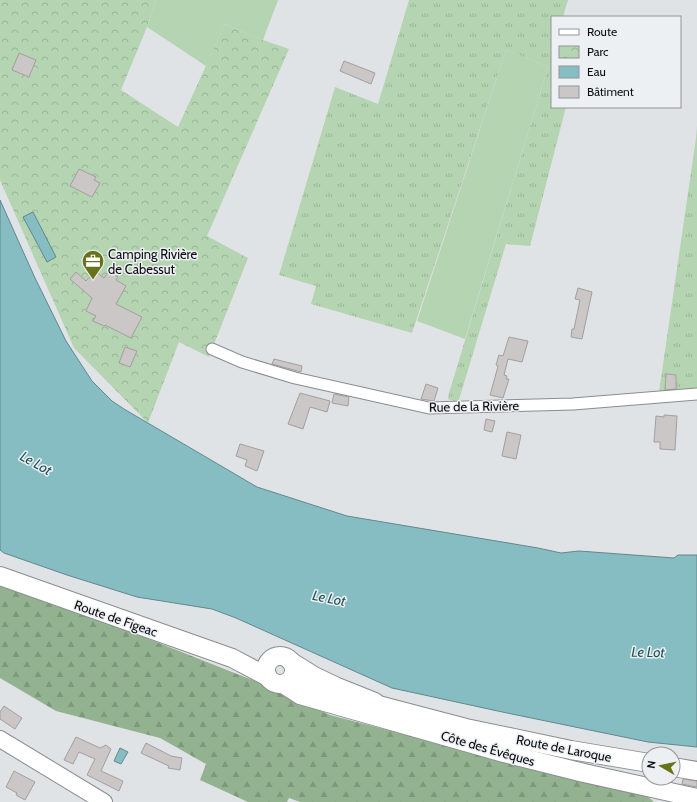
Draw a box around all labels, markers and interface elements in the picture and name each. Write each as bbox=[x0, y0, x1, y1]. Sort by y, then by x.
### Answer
legend bbox=[551, 16, 681, 108]
text: Route bbox=[587, 24, 617, 39]
text: Parc bbox=[587, 44, 609, 59]
text: Eau bbox=[587, 64, 606, 79]
text: Bâtiment bbox=[587, 84, 634, 99]
place label: Camping Rivière de Cabessut bbox=[108, 246, 198, 277]
office icon: Camping Rivière de Cabessut bbox=[80, 248, 106, 281]
street label: Rue de la Rivière bbox=[429, 397, 519, 415]
water label: Le Lot bbox=[17, 447, 56, 479]
water label: Le Lot bbox=[311, 586, 348, 610]
street label: Route de Figeac bbox=[72, 596, 160, 640]
water label: Le Lot bbox=[631, 643, 666, 661]
street label: Côte des Évêques bbox=[439, 726, 538, 769]
street label: Route de Laroque bbox=[515, 731, 613, 765]
north arrow bbox=[641, 746, 681, 786]
text: N bbox=[644, 759, 659, 769]

